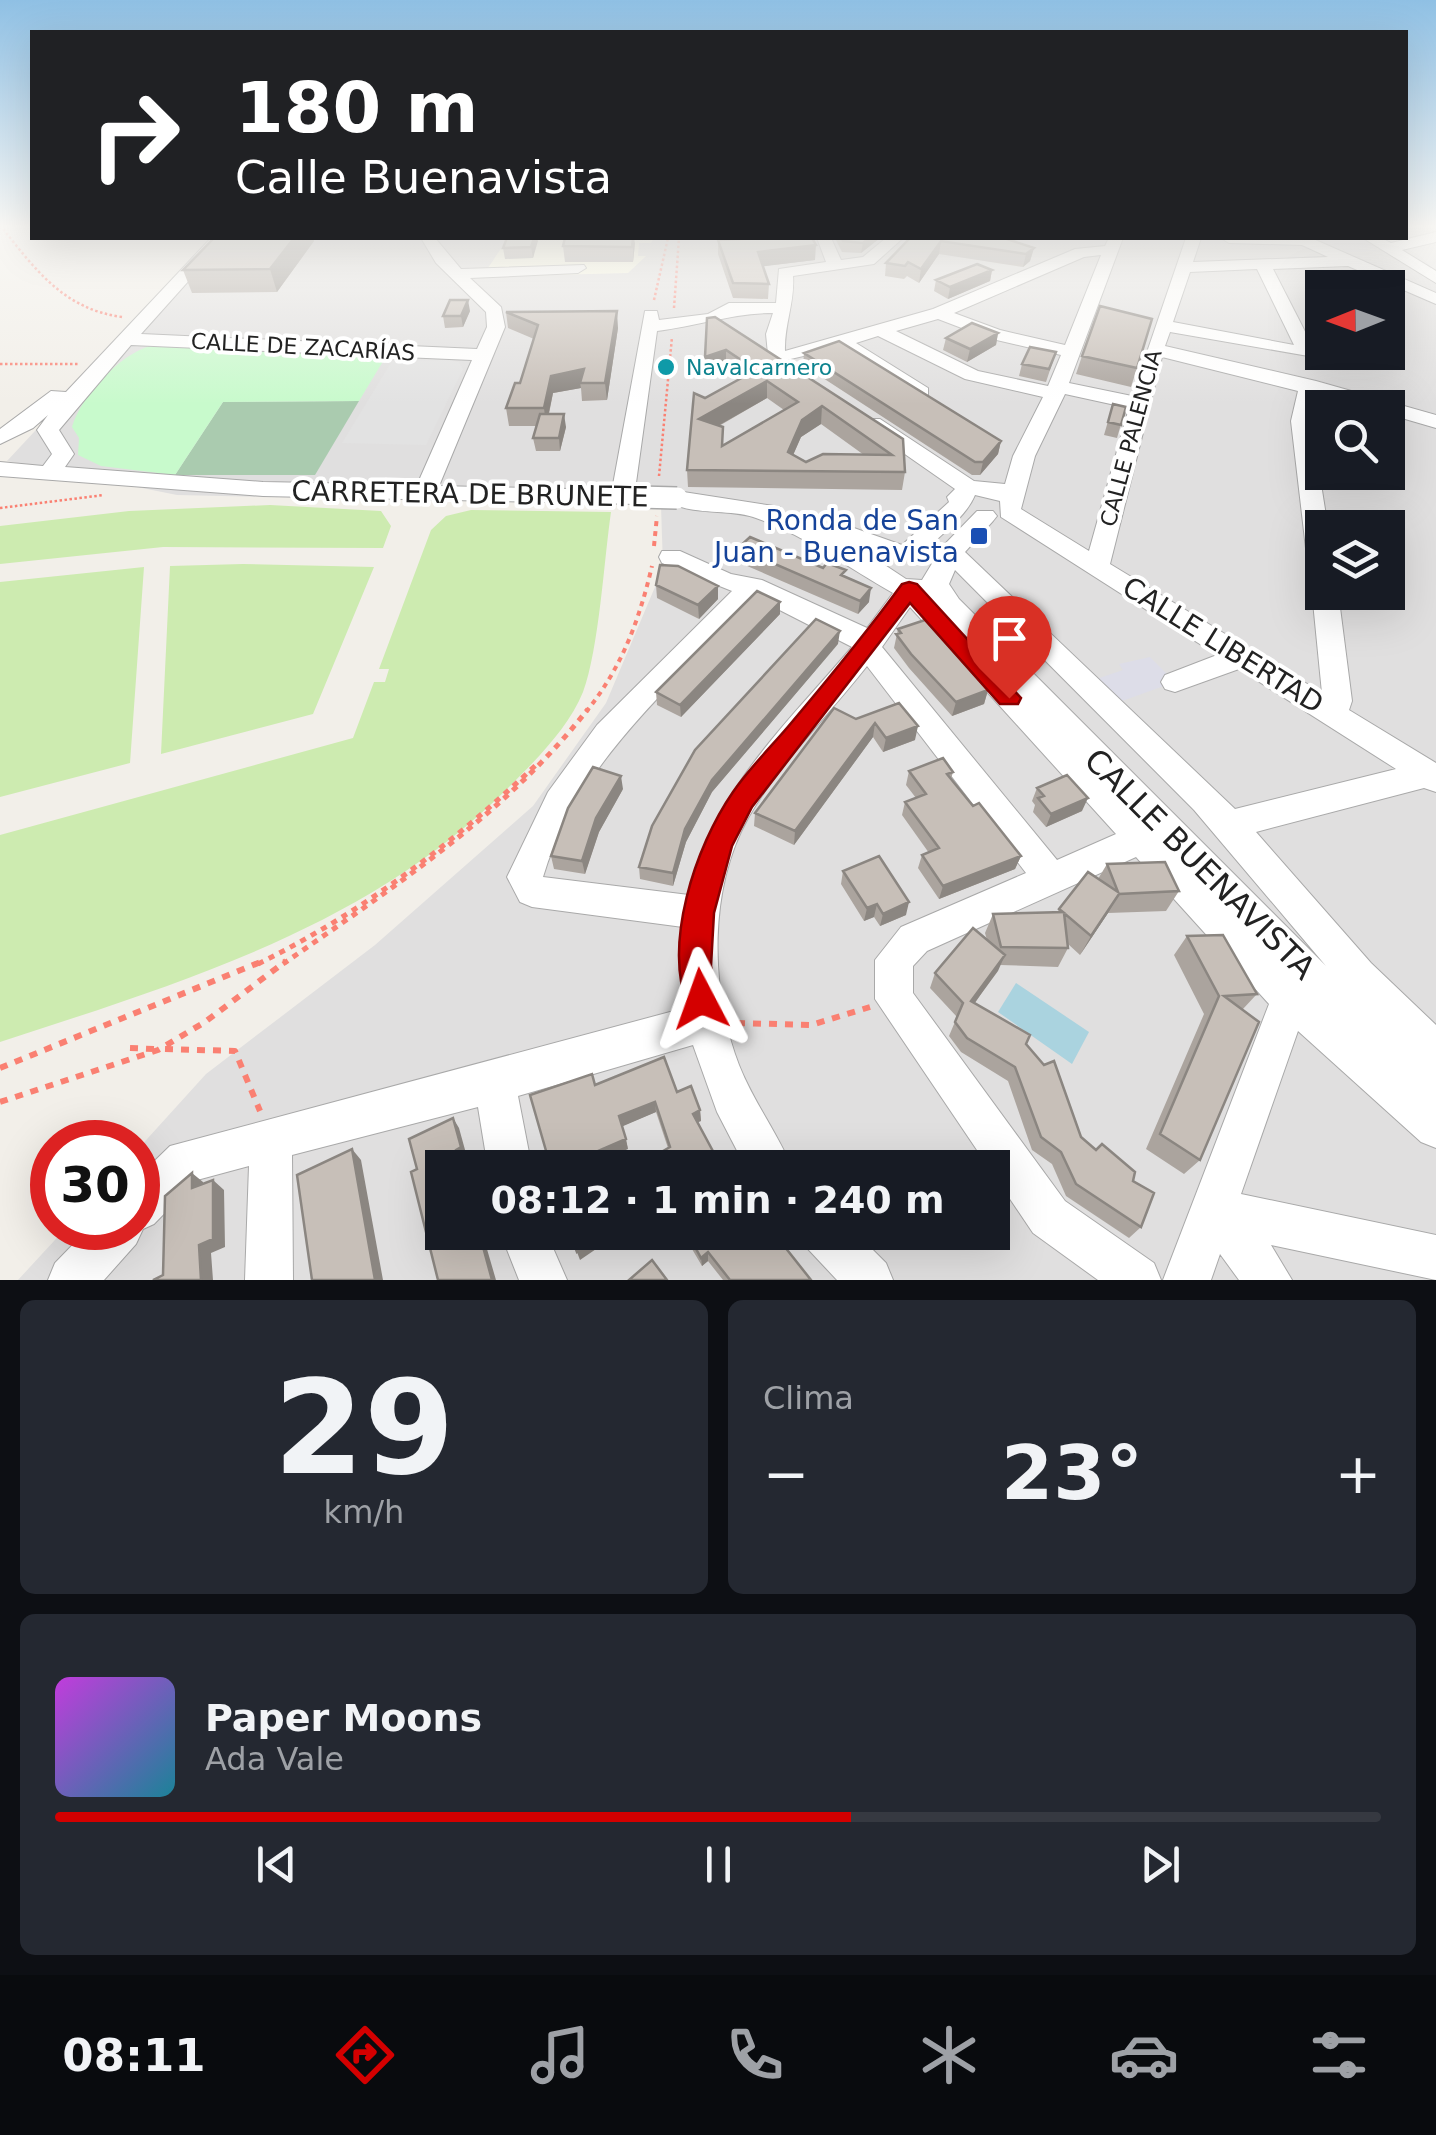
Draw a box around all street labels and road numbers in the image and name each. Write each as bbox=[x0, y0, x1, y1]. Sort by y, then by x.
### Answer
street label: CALLE DE ZACARÍAS bbox=[190, 329, 416, 365]
street label: CALLE PALENCIA bbox=[1095, 347, 1167, 529]
street label: CARRETERA DE BRUNETE bbox=[291, 474, 649, 514]
street label: CALLE LIBERTAD bbox=[1117, 570, 1329, 720]
street label: CALLE BUENAVISTA bbox=[1077, 741, 1323, 987]

